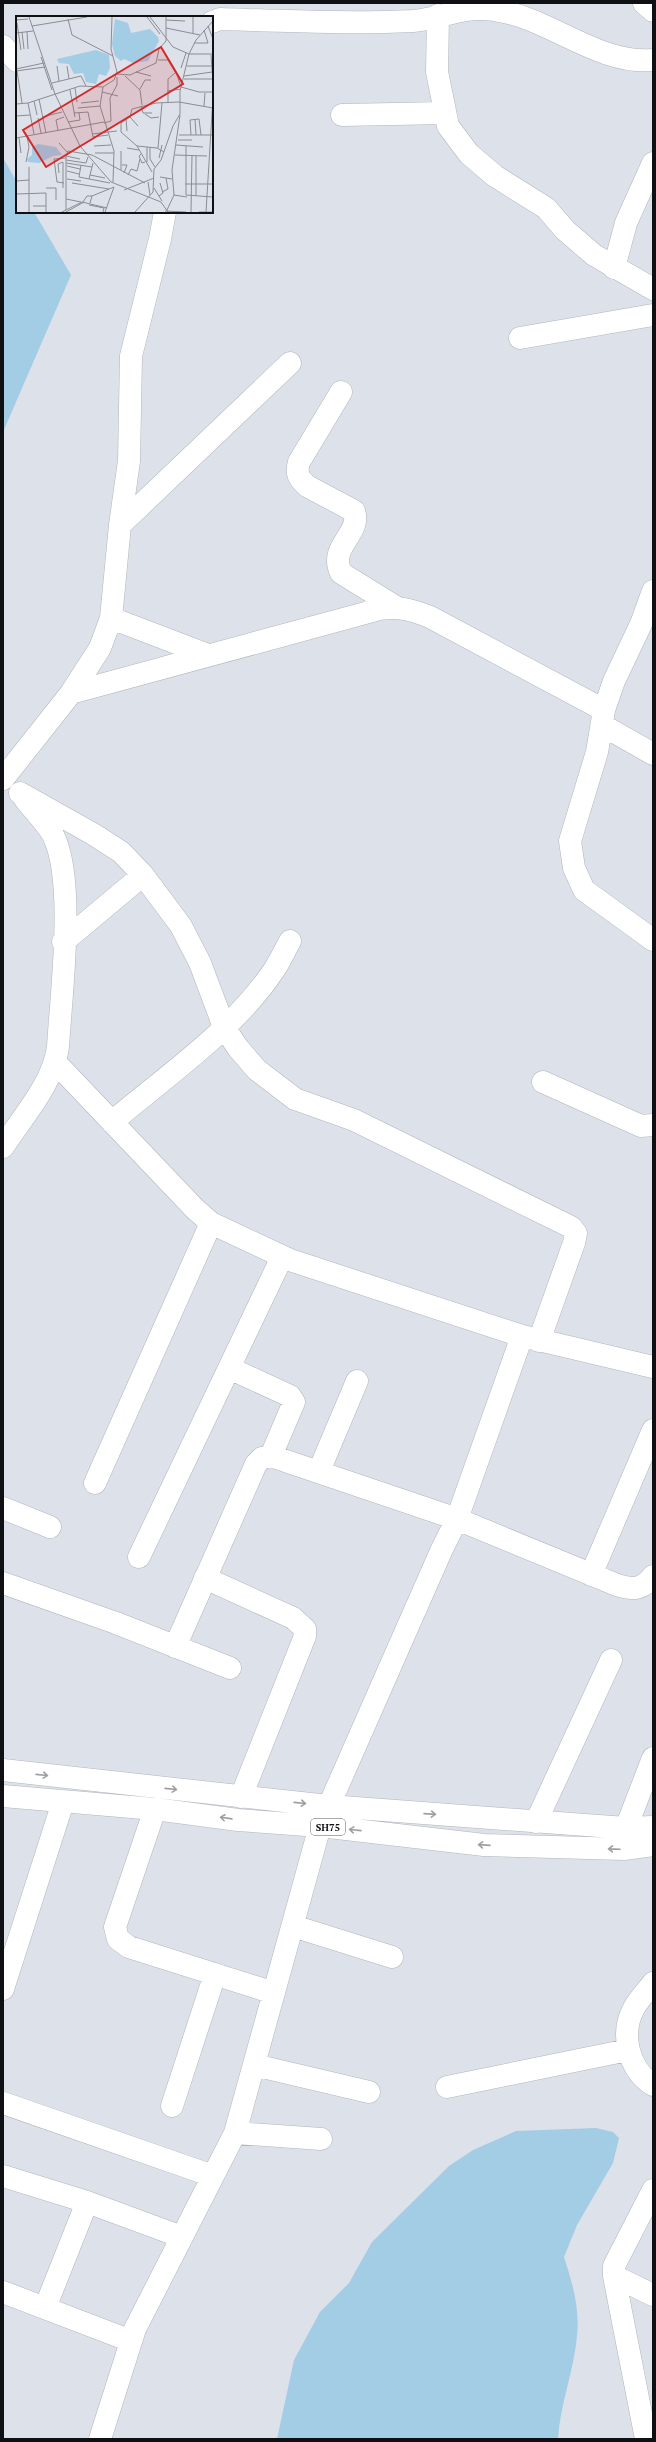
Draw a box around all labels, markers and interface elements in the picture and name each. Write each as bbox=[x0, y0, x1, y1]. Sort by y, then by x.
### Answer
inset map bbox=[16, 16, 213, 213]
one-way arrow bbox=[35, 1771, 48, 1778]
one-way arrow bbox=[164, 1785, 177, 1793]
one-way arrow bbox=[293, 1800, 306, 1807]
one-way arrow bbox=[423, 1810, 436, 1817]
one-way arrow bbox=[220, 1814, 233, 1822]
road number: SH75 bbox=[311, 1819, 345, 1835]
one-way arrow bbox=[349, 1827, 362, 1834]
one-way arrow bbox=[478, 1841, 491, 1848]
one-way arrow bbox=[608, 1845, 621, 1852]

